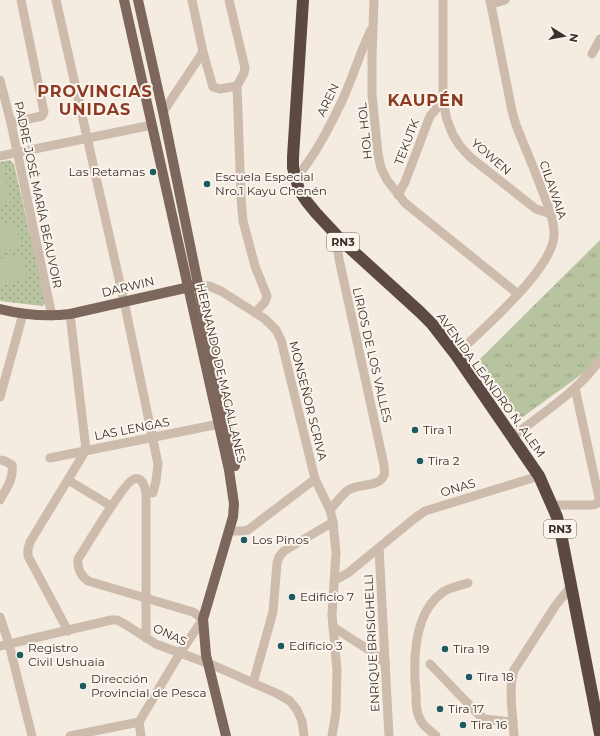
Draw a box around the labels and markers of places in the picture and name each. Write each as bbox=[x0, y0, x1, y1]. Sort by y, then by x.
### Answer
place label: Las Retamas bbox=[69, 164, 145, 179]
marker: Las Retamas bbox=[148, 167, 158, 177]
place label: Escuela Especial Nro.1 Kayu Chenén bbox=[215, 169, 327, 198]
marker: Escuela Especial Nro.1 Kayu Chenén bbox=[202, 179, 212, 189]
place label: Tira 1 bbox=[423, 422, 452, 437]
marker: Tira 1 bbox=[410, 425, 420, 435]
place label: Tira 2 bbox=[428, 453, 460, 468]
marker: Tira 2 bbox=[415, 456, 425, 466]
place label: Los Pinos bbox=[252, 532, 309, 547]
marker: Los Pinos bbox=[239, 535, 249, 545]
place label: Edificio 7 bbox=[300, 589, 354, 604]
marker: Edificio 7 bbox=[287, 592, 297, 602]
place label: Edificio 3 bbox=[289, 638, 343, 653]
place label: Registro Civil Ushuaia bbox=[28, 640, 105, 669]
marker: Edificio 3 bbox=[276, 641, 286, 651]
place label: Tira 19 bbox=[453, 641, 489, 656]
marker: Tira 19 bbox=[440, 644, 450, 654]
marker: Registro Civil Ushuaia bbox=[15, 650, 25, 660]
place label: Tira 18 bbox=[477, 669, 514, 684]
place label: Dirección Provincial de Pesca bbox=[91, 671, 206, 700]
marker: Tira 18 bbox=[464, 672, 474, 682]
marker: Dirección Provincial de Pesca bbox=[78, 681, 88, 691]
place label: Tira 17 bbox=[448, 701, 484, 716]
marker: Tira 17 bbox=[435, 704, 445, 714]
place label: Tira 16 bbox=[471, 717, 507, 732]
marker: Tira 16 bbox=[458, 720, 468, 730]

